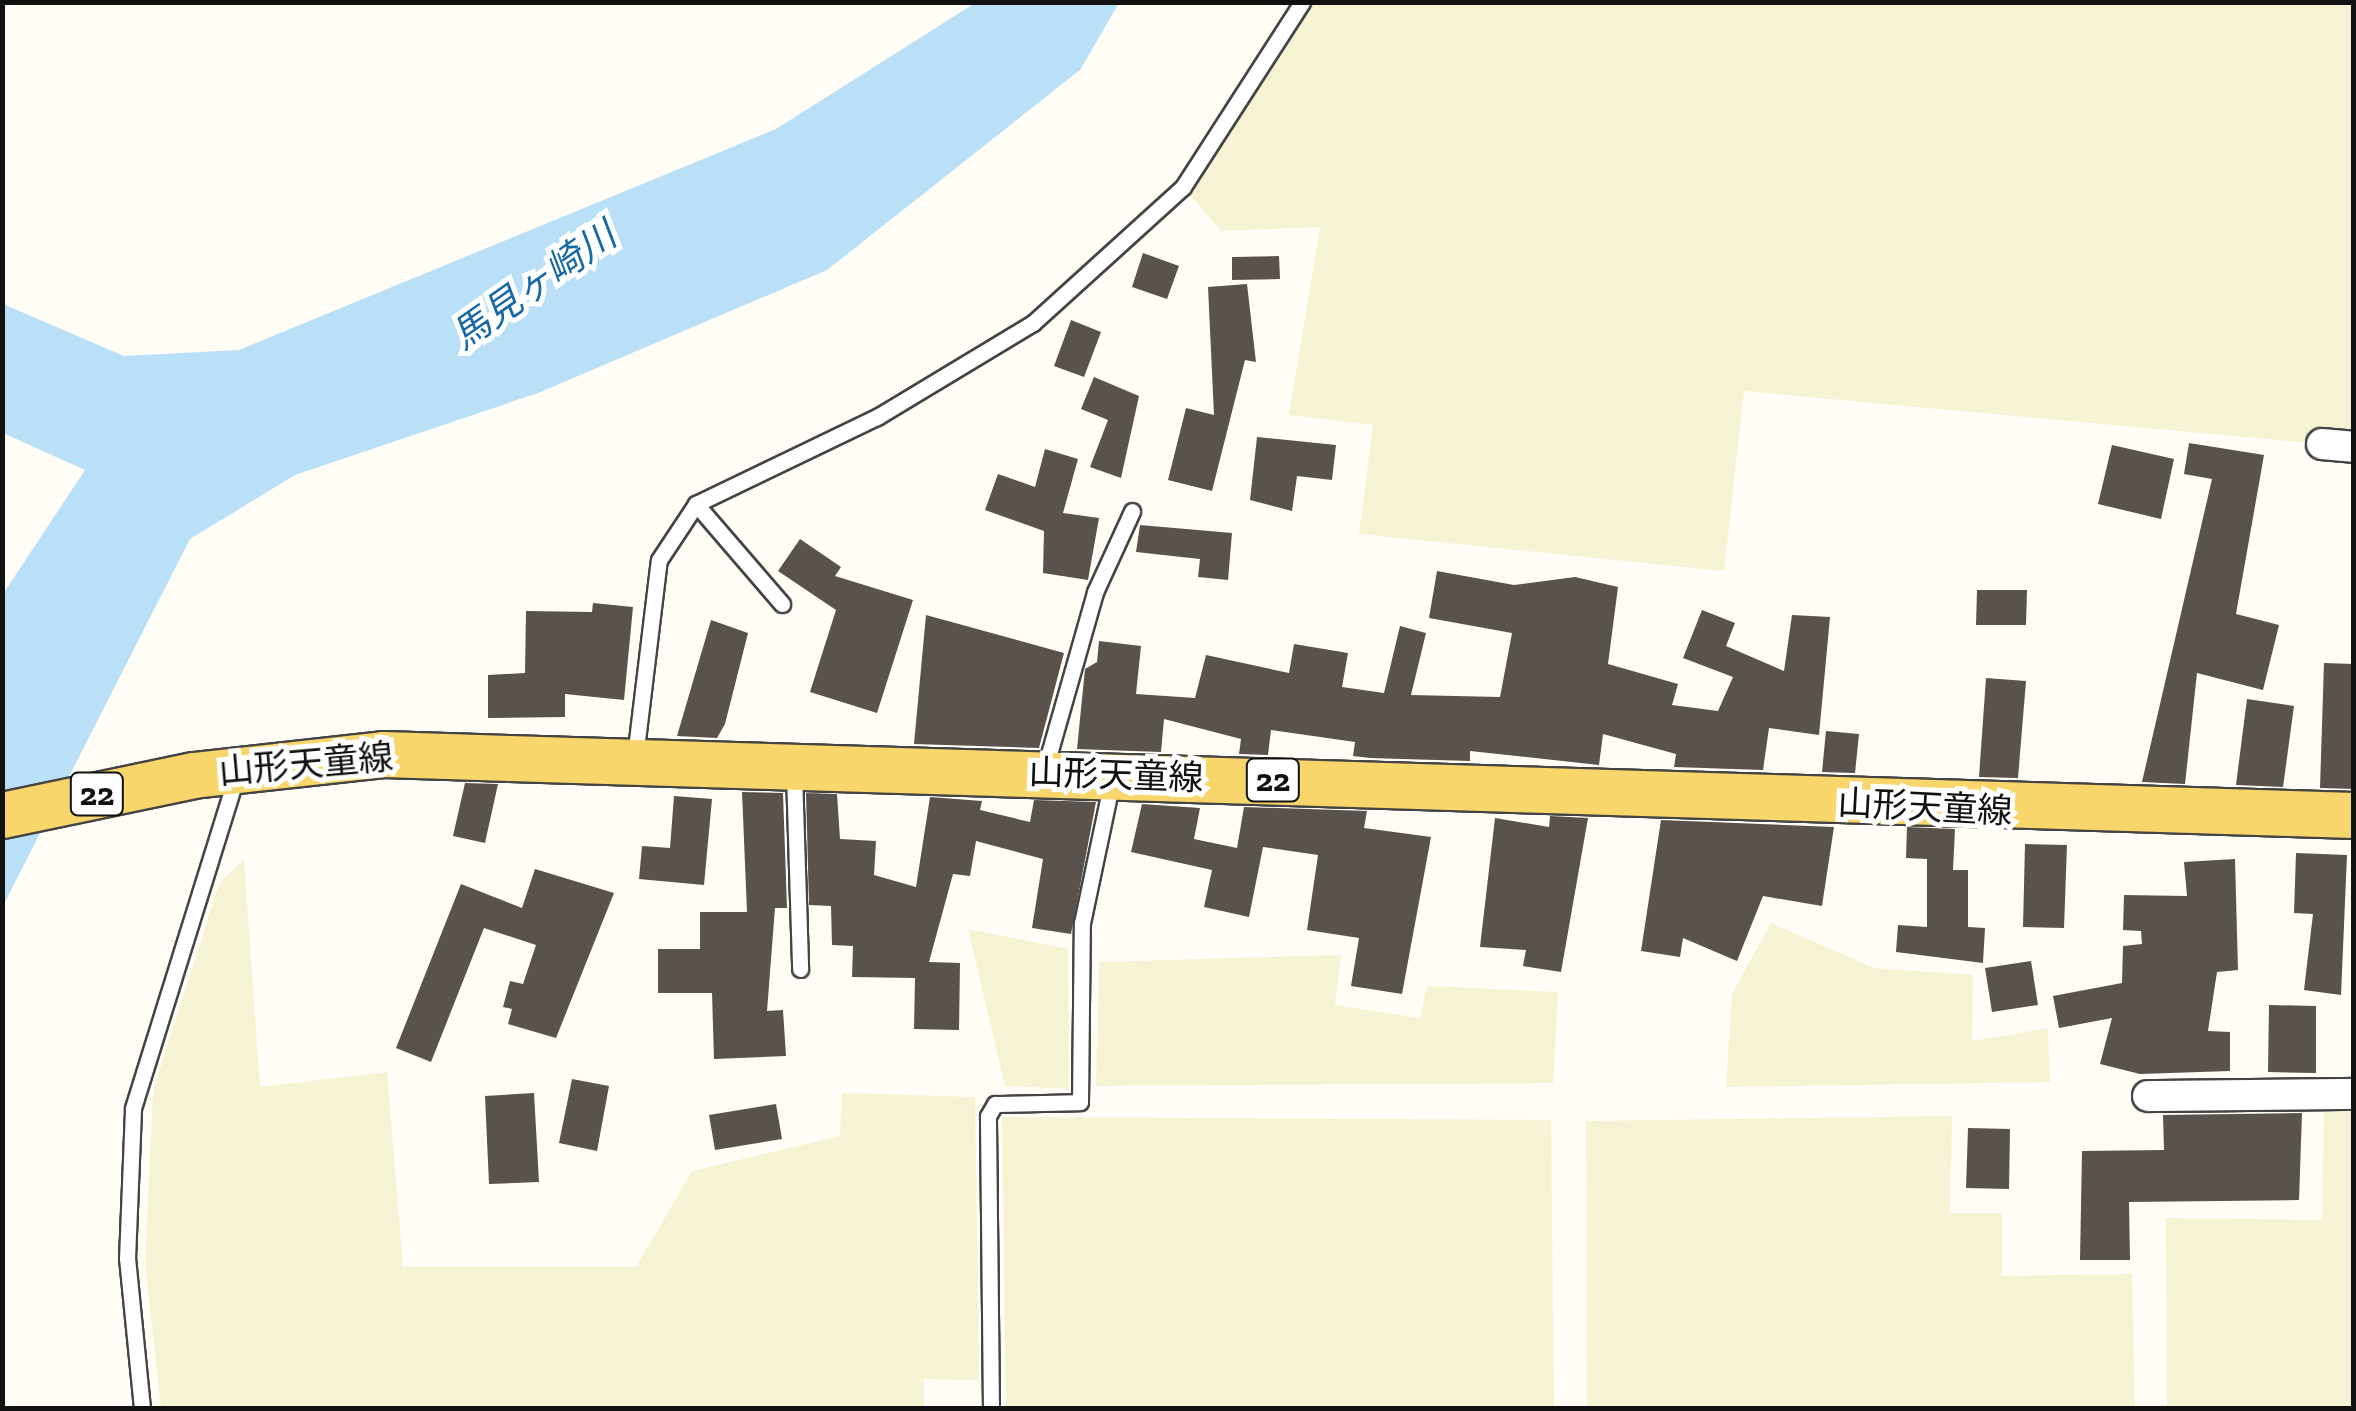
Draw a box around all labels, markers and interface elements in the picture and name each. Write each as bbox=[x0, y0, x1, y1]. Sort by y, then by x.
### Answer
water label: 馬見ヶ崎川 bbox=[443, 213, 625, 359]
street label: 山形天童線 bbox=[217, 735, 395, 793]
street label: 山形天童線 bbox=[1028, 751, 1204, 799]
road number: 22 bbox=[1246, 753, 1300, 807]
road number: 22 bbox=[70, 767, 124, 821]
street label: 山形天童線 bbox=[1837, 781, 2013, 833]

